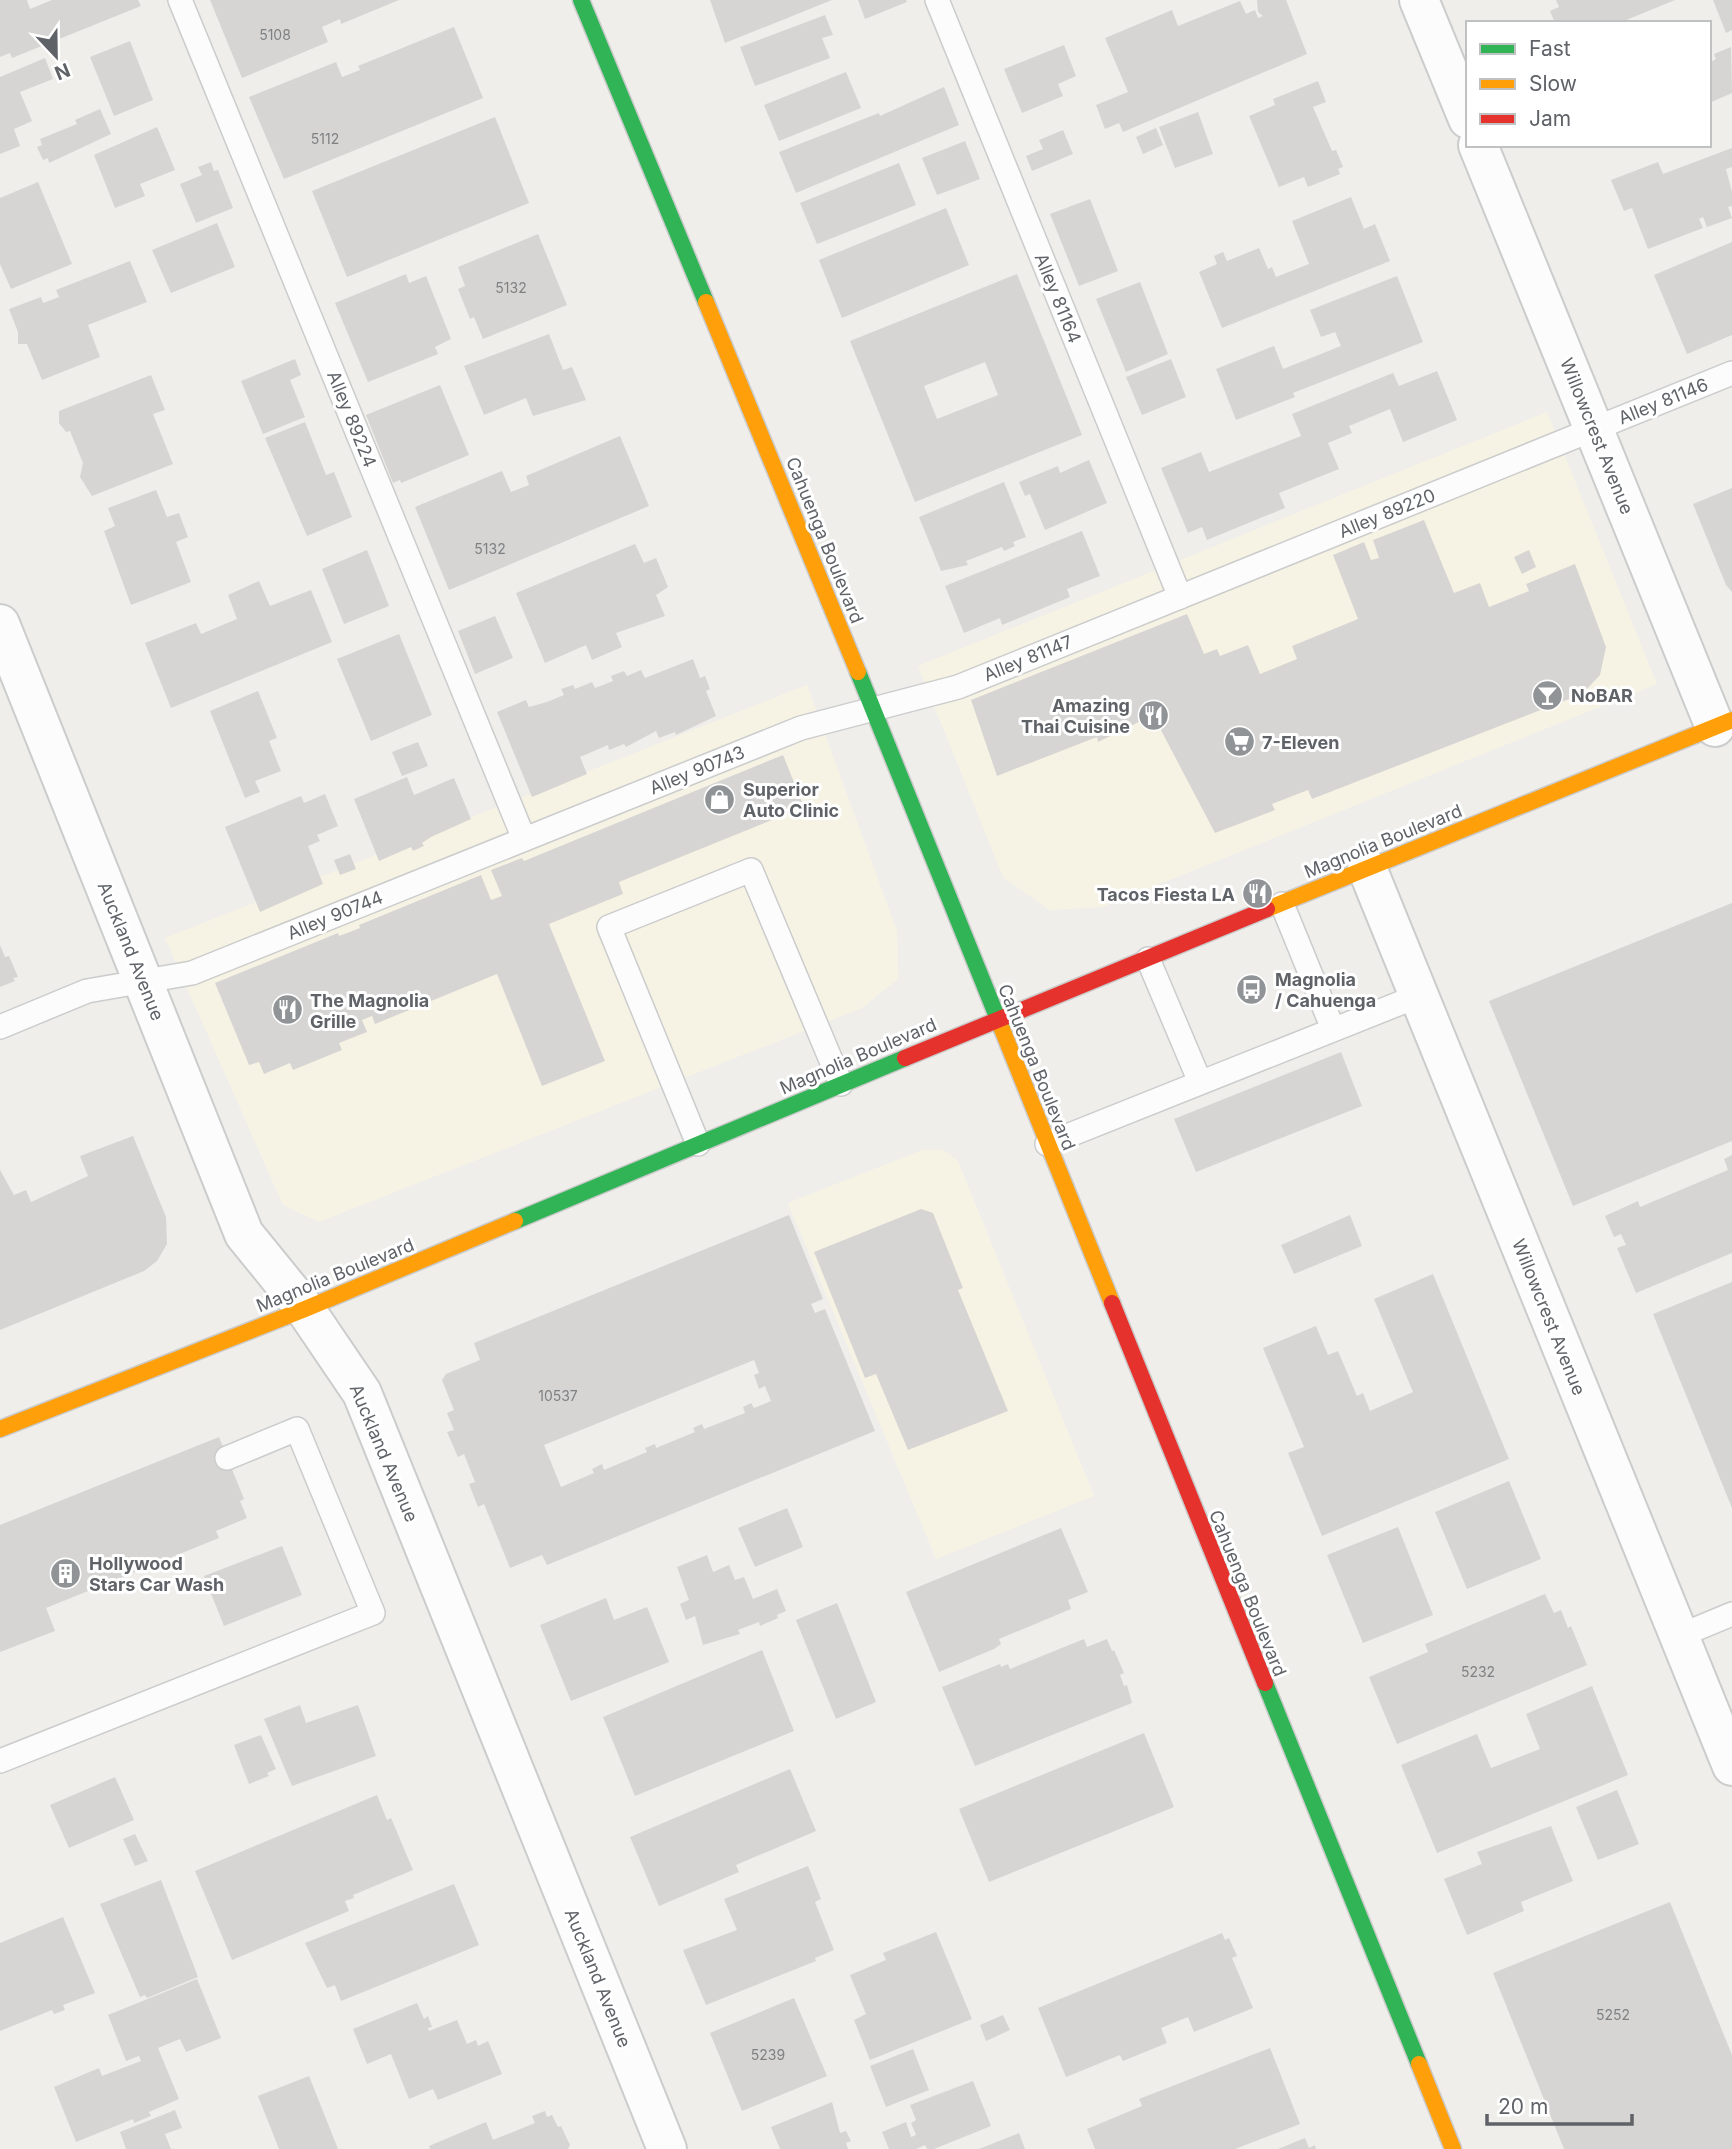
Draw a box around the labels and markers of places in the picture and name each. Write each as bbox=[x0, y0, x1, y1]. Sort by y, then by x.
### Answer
bar icon: NoBAR bbox=[1531, 678, 1565, 712]
place label: NoBAR bbox=[1571, 685, 1633, 706]
place label: Amazing Thai Cuisine bbox=[1021, 695, 1130, 737]
restaurant icon: Amazing Thai Cuisine bbox=[1136, 698, 1170, 732]
supermarket icon: 7-Eleven bbox=[1222, 725, 1256, 759]
place label: 7-Eleven bbox=[1262, 732, 1340, 753]
place label: Superior Auto Clinic bbox=[743, 779, 839, 821]
shop icon: Superior Auto Clinic bbox=[703, 782, 737, 816]
restaurant icon: Tacos Fiesta LA bbox=[1241, 877, 1275, 911]
place label: Tacos Fiesta LA bbox=[1097, 884, 1235, 905]
place label: Magnolia / Cahuenga bbox=[1275, 969, 1376, 1011]
bus stop icon: Magnolia / Cahuenga bbox=[1235, 972, 1269, 1006]
place label: The Magnolia Grille bbox=[310, 990, 429, 1032]
restaurant icon: The Magnolia Grille bbox=[270, 993, 304, 1027]
place label: Hollywood Stars Car Wash bbox=[89, 1553, 224, 1595]
building icon: Hollywood Stars Car Wash bbox=[49, 1556, 83, 1590]

